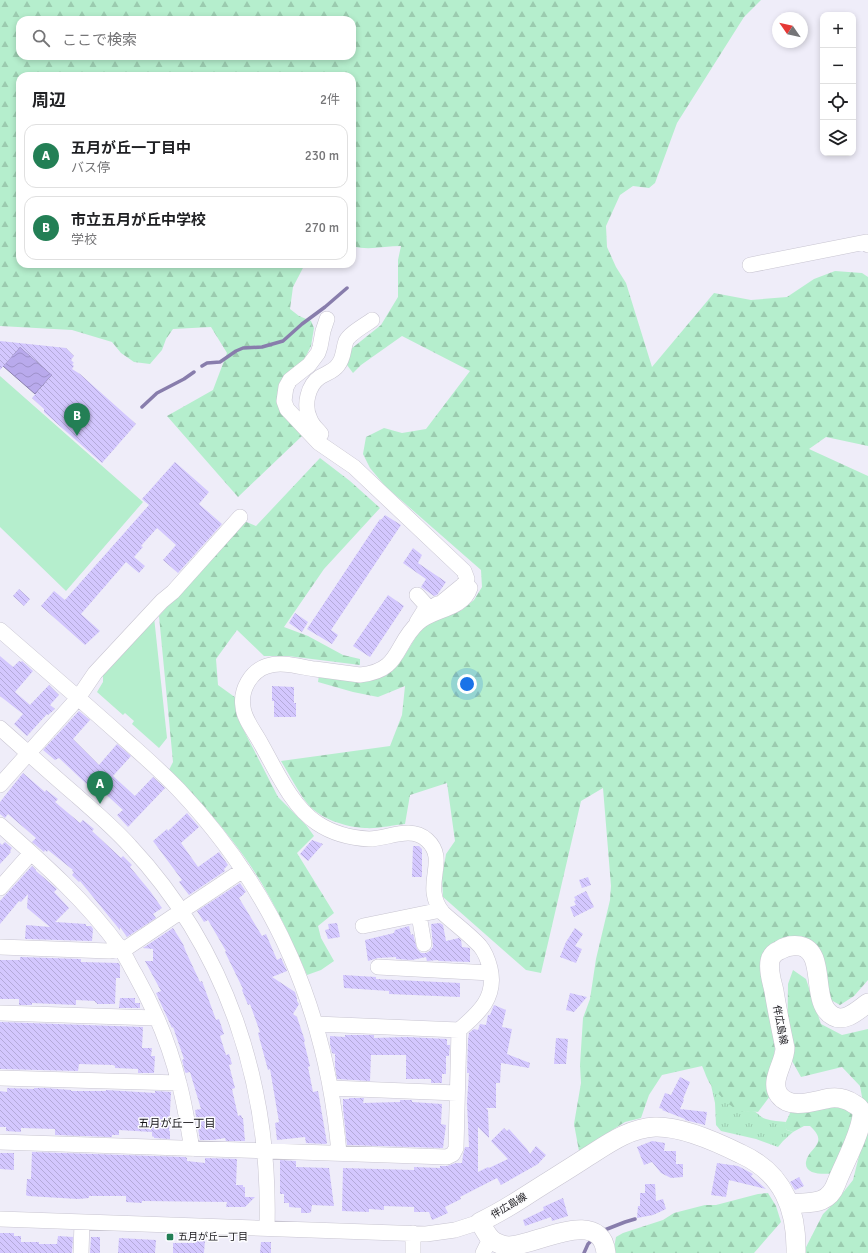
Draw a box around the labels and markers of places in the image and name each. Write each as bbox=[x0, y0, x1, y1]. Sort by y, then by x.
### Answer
pin: B bbox=[64, 403, 90, 436]
pin: A bbox=[87, 771, 113, 804]
place label: 五月が丘一丁目 bbox=[178, 1231, 248, 1243]
marker: 五月が丘一丁目 bbox=[165, 1232, 175, 1242]

